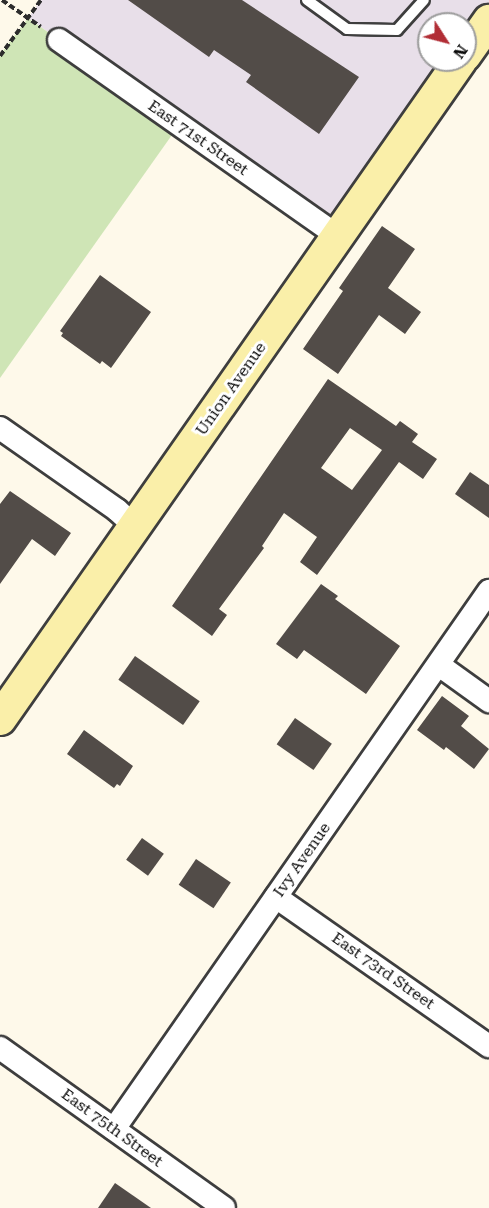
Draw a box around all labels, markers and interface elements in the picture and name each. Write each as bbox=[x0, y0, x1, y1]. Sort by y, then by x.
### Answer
north arrow bbox=[417, 12, 477, 72]
text: N bbox=[449, 41, 472, 62]
street label: East 71st Street bbox=[144, 96, 252, 180]
street label: Union Avenue bbox=[192, 339, 270, 439]
street label: Ivy Avenue bbox=[269, 819, 335, 901]
street label: East 73rd Street bbox=[328, 928, 438, 1014]
street label: East 75th Street bbox=[57, 1085, 167, 1171]

